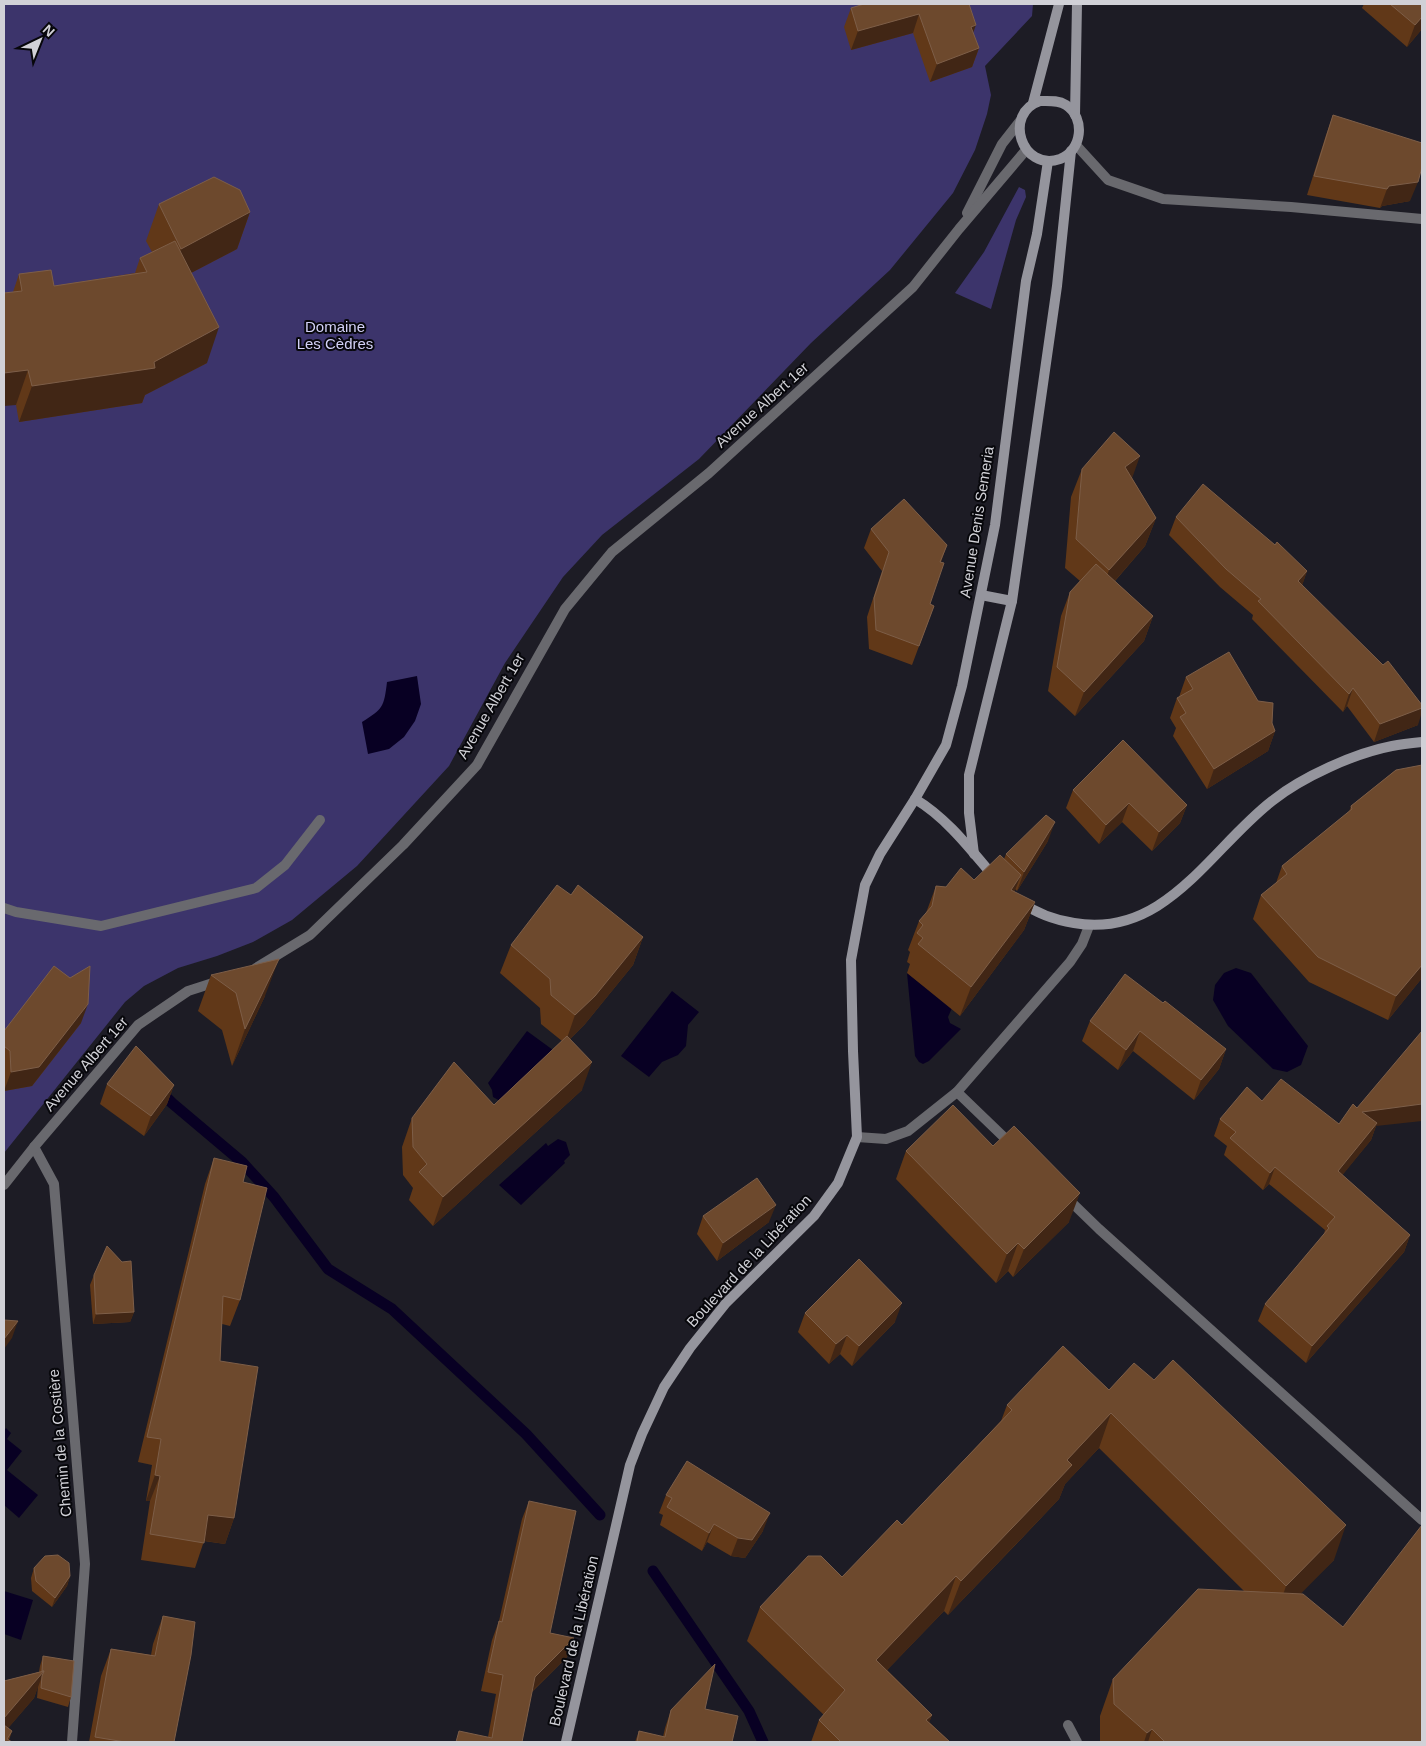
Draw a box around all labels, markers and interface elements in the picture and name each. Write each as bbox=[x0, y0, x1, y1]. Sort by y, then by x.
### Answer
north arrow bbox=[15, 15, 65, 65]
text: N bbox=[40, 21, 58, 40]
park label: Domaine Les Cèdres bbox=[297, 318, 373, 352]
street label: Avenue Albert 1er bbox=[712, 359, 812, 451]
street label: Avenue Denis Semeria bbox=[956, 444, 997, 599]
street label: Avenue Albert 1er bbox=[453, 650, 528, 762]
street label: Avenue Albert 1er bbox=[40, 1013, 131, 1114]
street label: Boulevard de la Libération bbox=[683, 1191, 814, 1330]
street label: Chemin de la Costière bbox=[45, 1368, 74, 1518]
street label: Boulevard de la Libération bbox=[546, 1554, 601, 1728]

